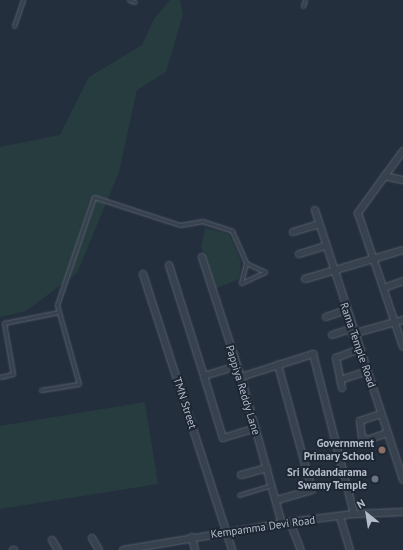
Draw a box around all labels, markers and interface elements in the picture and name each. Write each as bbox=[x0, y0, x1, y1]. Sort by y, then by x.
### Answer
street label: Rama Temple Road bbox=[337, 301, 379, 389]
street label: Pappiya Reddy Lane bbox=[223, 343, 263, 437]
street label: TMN Street bbox=[170, 376, 200, 430]
place label: Government Primary School bbox=[303, 437, 374, 463]
marker: Government Primary School bbox=[377, 445, 387, 455]
place label: Sri Kodandarama Swamy Temple bbox=[287, 466, 367, 492]
marker: Sri Kodandarama Swamy Temple bbox=[370, 474, 380, 484]
north arrow bbox=[347, 494, 387, 534]
text: N bbox=[354, 496, 368, 511]
street label: Kempamma Devi Road bbox=[210, 513, 316, 541]

